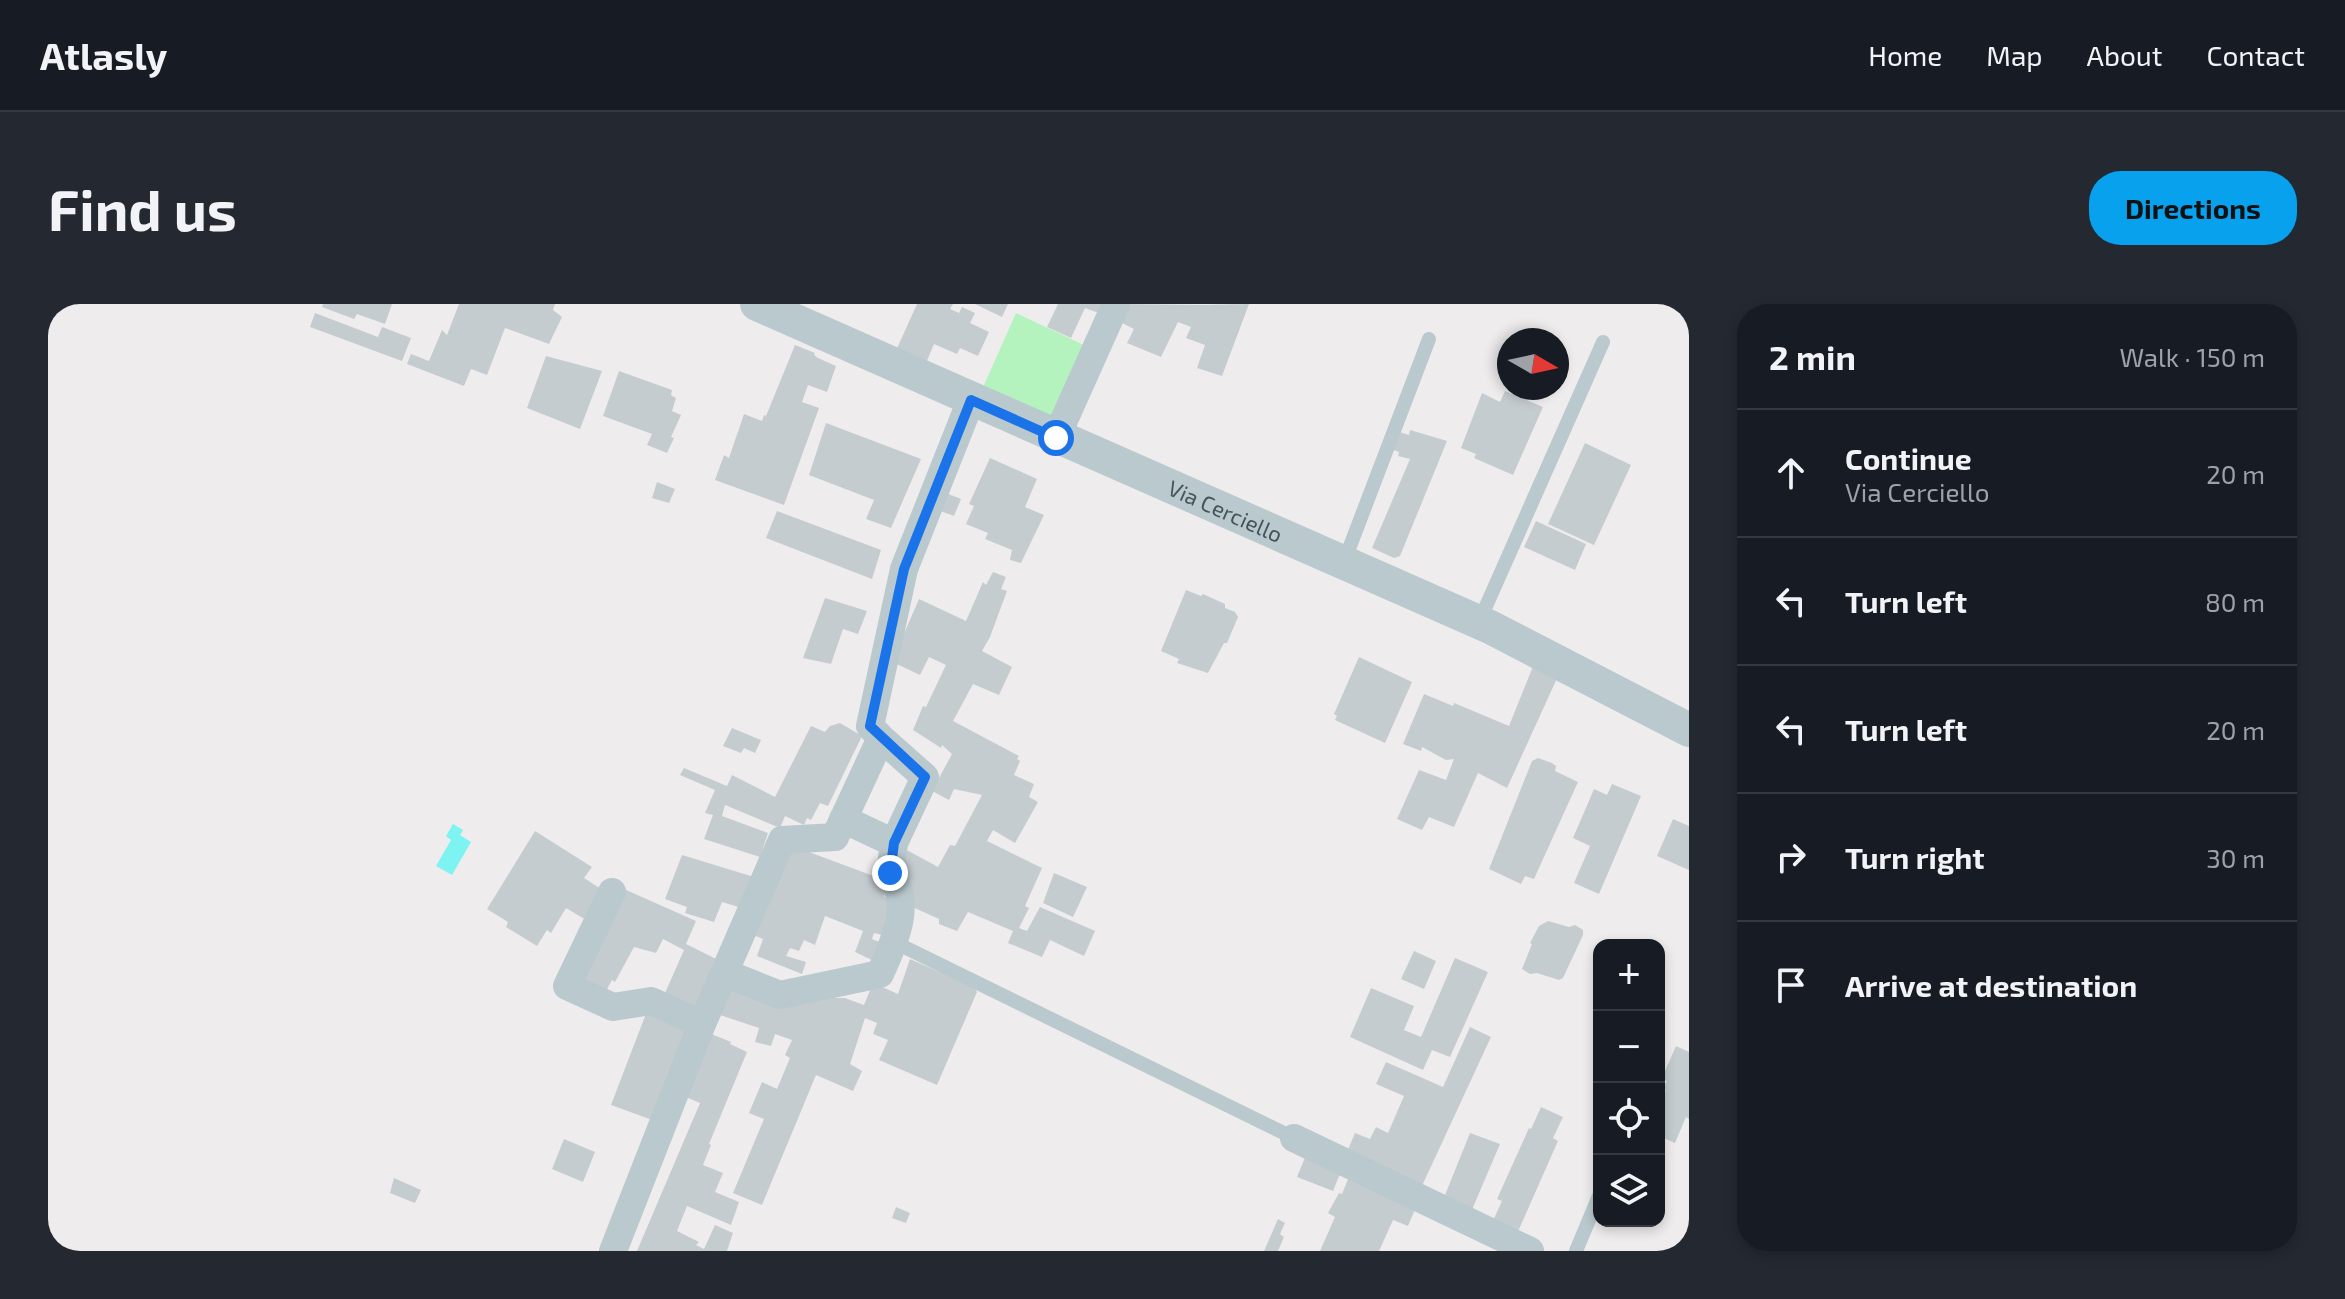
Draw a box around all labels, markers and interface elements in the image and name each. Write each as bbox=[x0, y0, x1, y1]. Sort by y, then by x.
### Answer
text: Atlasly bbox=[40, 32, 167, 78]
text: Home bbox=[1868, 38, 1942, 72]
text: Map bbox=[1986, 38, 2043, 72]
text: About bbox=[2087, 38, 2162, 72]
text: Contact bbox=[2206, 38, 2305, 72]
button: Directions bbox=[2089, 171, 2297, 245]
text: Find us bbox=[48, 175, 237, 242]
north arrow bbox=[1497, 328, 1569, 400]
text: 2 min bbox=[1769, 336, 1856, 377]
text: Walk · 150 m bbox=[2119, 341, 2265, 372]
route start bbox=[1038, 420, 1074, 456]
text: Continue bbox=[1845, 440, 1972, 476]
icon: ahead bbox=[1769, 451, 1813, 495]
text: 20 m bbox=[2206, 458, 2265, 489]
street label: Via Cerciello bbox=[1164, 474, 1287, 547]
text: Via Cerciello bbox=[1845, 476, 1990, 507]
icon: left bbox=[1769, 579, 1813, 623]
text: Turn left bbox=[1845, 583, 1967, 619]
text: 80 m bbox=[2205, 586, 2265, 617]
icon: left bbox=[1769, 707, 1813, 751]
text: Turn left bbox=[1845, 711, 1967, 747]
text: 20 m bbox=[2206, 714, 2265, 745]
icon: right bbox=[1769, 835, 1813, 879]
text: Turn right bbox=[1845, 839, 1985, 875]
text: 30 m bbox=[2206, 842, 2265, 873]
route end bbox=[872, 855, 908, 891]
map controls bbox=[1593, 939, 1665, 1227]
button: + bbox=[1593, 939, 1665, 1011]
icon: arrive bbox=[1769, 963, 1813, 1007]
text: Arrive at destination bbox=[1845, 967, 2137, 1003]
button: − bbox=[1593, 1011, 1665, 1083]
button: locate bbox=[1593, 1083, 1665, 1155]
button: layers bbox=[1593, 1155, 1665, 1227]

